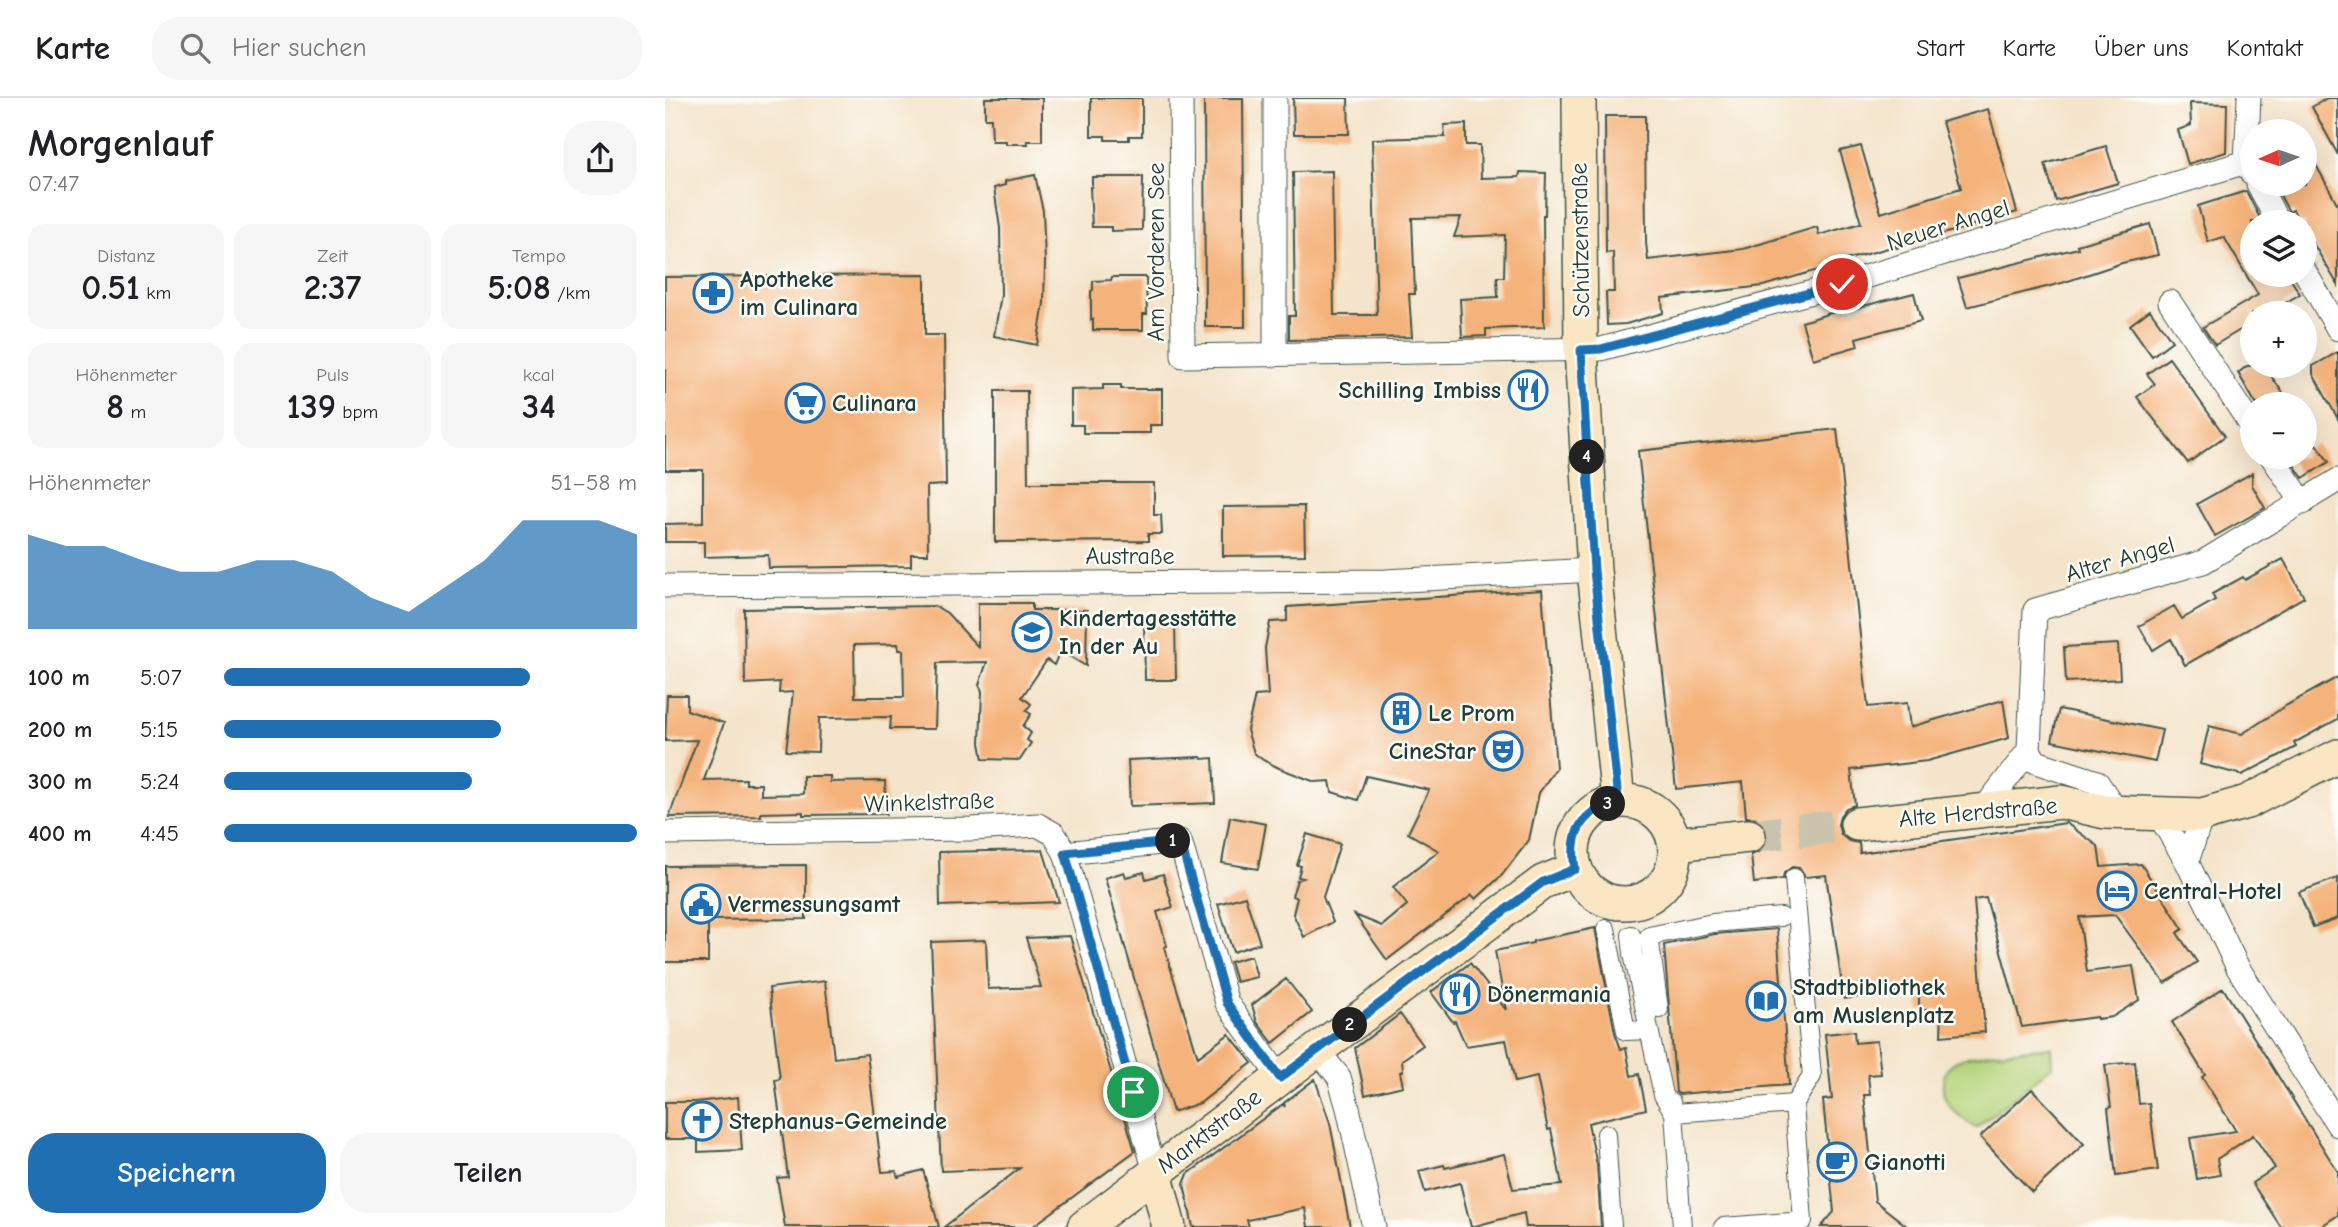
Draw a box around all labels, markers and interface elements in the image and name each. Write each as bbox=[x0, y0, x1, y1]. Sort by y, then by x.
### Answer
search box bbox=[152, 17, 642, 80]
text: Karte bbox=[35, 29, 110, 67]
icon: search bbox=[176, 29, 214, 67]
text: Hier suchen bbox=[232, 33, 367, 63]
text: Start bbox=[1916, 34, 1964, 62]
text: Karte bbox=[2002, 34, 2056, 62]
text: Über uns bbox=[2094, 34, 2189, 62]
text: Kontakt bbox=[2227, 34, 2303, 62]
north arrow bbox=[2240, 119, 2317, 196]
map controls bbox=[2240, 119, 2317, 469]
button: share bbox=[563, 121, 637, 195]
text: Morgenlauf bbox=[28, 122, 213, 166]
street label: Am Vorderen See bbox=[1142, 162, 1170, 342]
street label: Schützenstraße bbox=[1565, 162, 1595, 318]
text: 07:47 bbox=[28, 170, 79, 197]
street label: Neuer Angel bbox=[1883, 193, 2013, 257]
button: layers bbox=[2240, 210, 2317, 287]
text: Distanz bbox=[97, 245, 155, 267]
text: Zeit bbox=[317, 245, 348, 267]
text: Tempo bbox=[512, 245, 566, 267]
pin bbox=[1812, 254, 1872, 314]
place label: Apotheke im Culinara bbox=[740, 265, 858, 321]
icon: check bbox=[1823, 265, 1861, 303]
text: 0.51 bbox=[81, 267, 140, 308]
text: 2:37 bbox=[304, 267, 361, 308]
text: 5:08 bbox=[487, 267, 551, 308]
pharmacy icon: Apotheke im Culinara bbox=[692, 272, 734, 314]
text: km bbox=[140, 282, 171, 304]
text: /km bbox=[551, 282, 590, 304]
button: + bbox=[2240, 301, 2317, 378]
text: Höhenmeter bbox=[76, 364, 177, 386]
text: Puls bbox=[316, 364, 349, 386]
text: kcal bbox=[523, 364, 555, 386]
restaurant icon: Schilling Imbiss bbox=[1507, 369, 1549, 411]
place label: Schilling Imbiss bbox=[1339, 376, 1501, 404]
supermarket icon: Culinara bbox=[784, 382, 826, 424]
text: 8 bbox=[106, 386, 124, 427]
text: 139 bbox=[287, 386, 336, 427]
text: 34 bbox=[522, 386, 556, 427]
place label: Culinara bbox=[832, 389, 917, 417]
button: − bbox=[2240, 392, 2317, 469]
text: m bbox=[124, 401, 146, 423]
text: bpm bbox=[336, 401, 378, 423]
pin: 4 bbox=[1569, 440, 1605, 474]
text: 4 bbox=[1582, 445, 1591, 467]
text: Höhenmeter bbox=[28, 469, 150, 496]
text: 51–58 m bbox=[551, 469, 637, 496]
street label: Alter Angel bbox=[2062, 530, 2178, 588]
street label: Austraße bbox=[1085, 542, 1175, 570]
place label: Kindertagesstätte In der Au bbox=[1059, 604, 1237, 660]
school or university icon: Kindertagesstätte In der Au bbox=[1011, 611, 1053, 653]
text: 100 m bbox=[28, 664, 90, 691]
text: 5:07 bbox=[140, 664, 182, 691]
building icon: Le Prom bbox=[1380, 692, 1422, 734]
place label: Le Prom bbox=[1428, 699, 1515, 727]
text: 200 m bbox=[28, 716, 92, 743]
text: 5:15 bbox=[140, 716, 178, 743]
theatre icon: CineStar bbox=[1482, 730, 1524, 772]
place label: CineStar bbox=[1389, 737, 1476, 765]
text: 300 m bbox=[28, 768, 92, 795]
text: 5:24 bbox=[140, 768, 180, 795]
street label: Winkelstraße bbox=[863, 786, 995, 818]
pin: 3 bbox=[1591, 786, 1625, 822]
street label: Alte Herdstraße bbox=[1897, 791, 2059, 833]
text: 3 bbox=[1603, 792, 1612, 814]
text: 400 m bbox=[28, 820, 92, 847]
text: 4:45 bbox=[140, 820, 179, 847]
pin: 1 bbox=[1155, 824, 1191, 858]
text: 1 bbox=[1169, 829, 1176, 851]
hotel icon: Central-Hotel bbox=[2096, 870, 2138, 912]
place label: Central-Hotel bbox=[2144, 877, 2282, 905]
public building icon: Vermessungsamt bbox=[680, 883, 722, 925]
place label: Vermessungsamt bbox=[728, 890, 901, 918]
restaurant icon: Dönermania bbox=[1439, 973, 1481, 1015]
place label: Stadtbibliothek am Muslenplatz bbox=[1793, 973, 1955, 1029]
place label: Dönermania bbox=[1487, 980, 1611, 1008]
library icon: Stadtbibliothek am Muslenplatz bbox=[1745, 980, 1787, 1022]
pin: 2 bbox=[1333, 1007, 1367, 1042]
text: 2 bbox=[1345, 1013, 1354, 1035]
pin bbox=[1103, 1062, 1163, 1122]
icon: arrive bbox=[1114, 1073, 1152, 1111]
street label: Marktstraße bbox=[1151, 1083, 1267, 1179]
church icon: Stephanus-Gemeinde bbox=[681, 1100, 723, 1142]
place label: Stephanus-Gemeinde bbox=[729, 1107, 947, 1135]
button: Speichern bbox=[28, 1133, 326, 1213]
button: Teilen bbox=[340, 1133, 637, 1213]
cafe icon: Gianotti bbox=[1816, 1141, 1858, 1183]
place label: Gianotti bbox=[1864, 1148, 1946, 1176]

